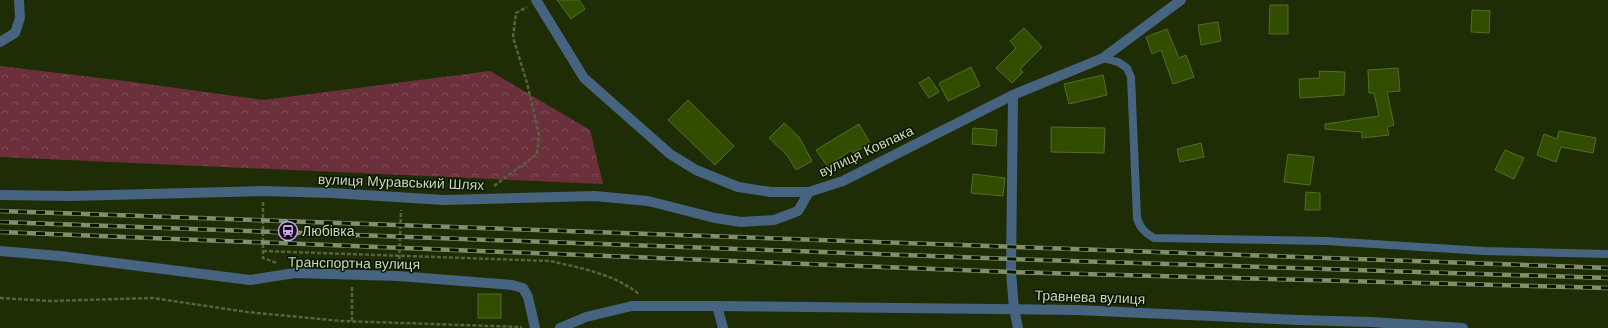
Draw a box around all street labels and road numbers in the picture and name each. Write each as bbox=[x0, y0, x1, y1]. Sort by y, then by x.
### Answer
street label: вулиця Ковпака bbox=[816, 122, 916, 180]
street label: вулиця Муравський Шлях bbox=[318, 171, 484, 193]
street label: Транспортна вулиця bbox=[288, 254, 420, 272]
street label: Травнева вулиця bbox=[1034, 287, 1146, 307]

